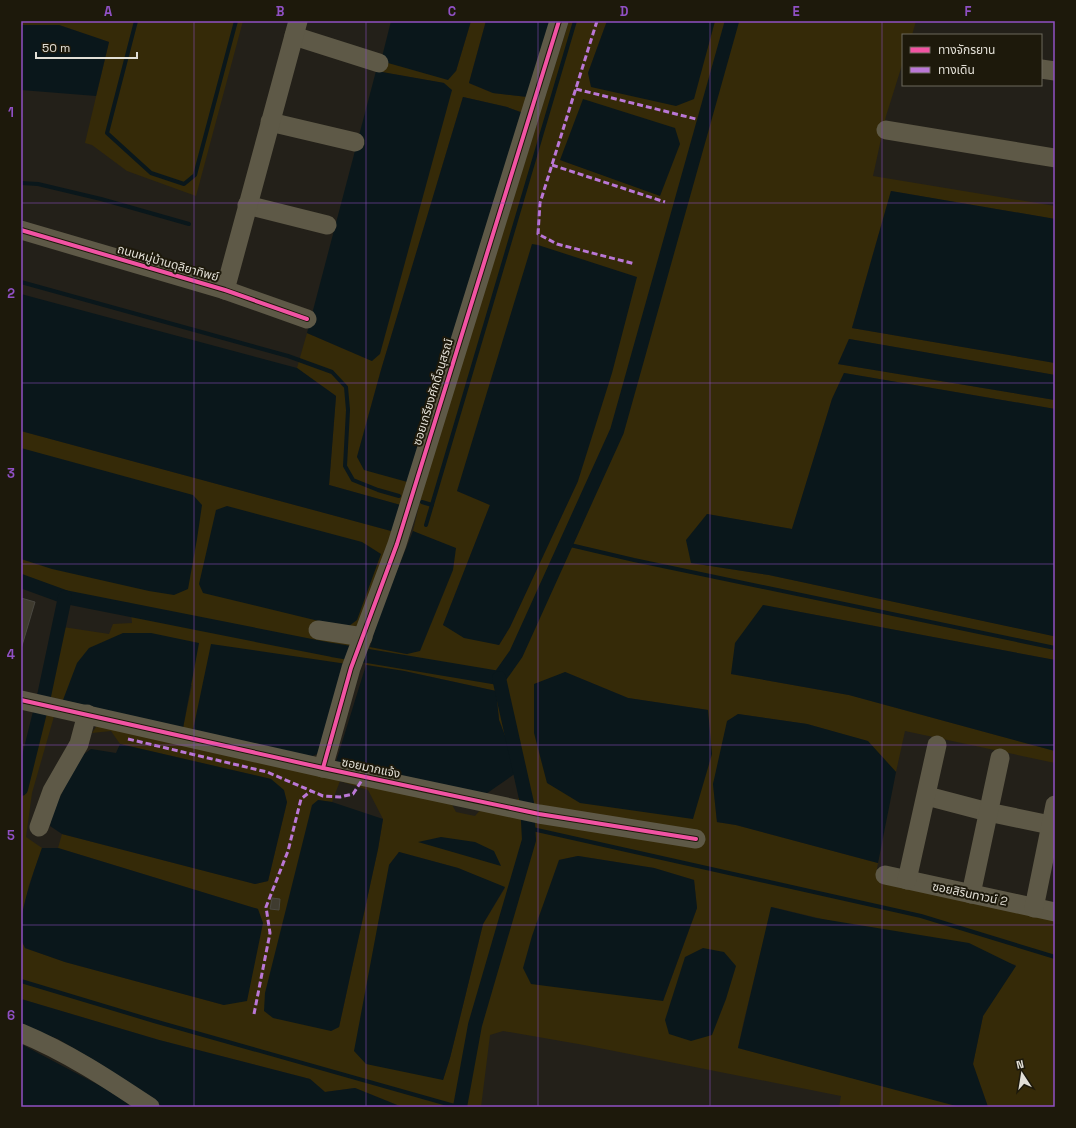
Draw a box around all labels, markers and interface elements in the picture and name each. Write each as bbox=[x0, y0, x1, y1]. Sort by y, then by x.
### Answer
text: A bbox=[104, 3, 113, 20]
text: B bbox=[276, 3, 285, 20]
text: C bbox=[448, 3, 456, 20]
text: D bbox=[620, 3, 629, 20]
text: E bbox=[792, 3, 800, 20]
text: F bbox=[965, 3, 972, 20]
scale bar bbox=[36, 34, 137, 60]
legend bbox=[902, 34, 1042, 86]
text: 50 m bbox=[42, 40, 70, 56]
text: ทางจักรยาน bbox=[938, 42, 995, 58]
text: ทางเดิน bbox=[938, 62, 975, 78]
text: 1 bbox=[8, 104, 14, 121]
street label: ถนนหมู่บ้านดุลิยาทิพย์ bbox=[115, 241, 221, 285]
text: 2 bbox=[7, 285, 15, 302]
street label: ซอยเกรียงศักดิ์อนุสรณ์ bbox=[409, 337, 457, 447]
text: 3 bbox=[7, 465, 15, 482]
text: 4 bbox=[7, 646, 15, 663]
street label: ซอยมากแจ้ง bbox=[340, 754, 402, 782]
text: 5 bbox=[7, 827, 15, 844]
street label: ซอยสิรินทาวน์ 2 bbox=[931, 878, 1009, 910]
text: 6 bbox=[7, 1007, 15, 1024]
north arrow bbox=[1002, 1054, 1042, 1094]
text: N bbox=[1015, 1057, 1025, 1072]

